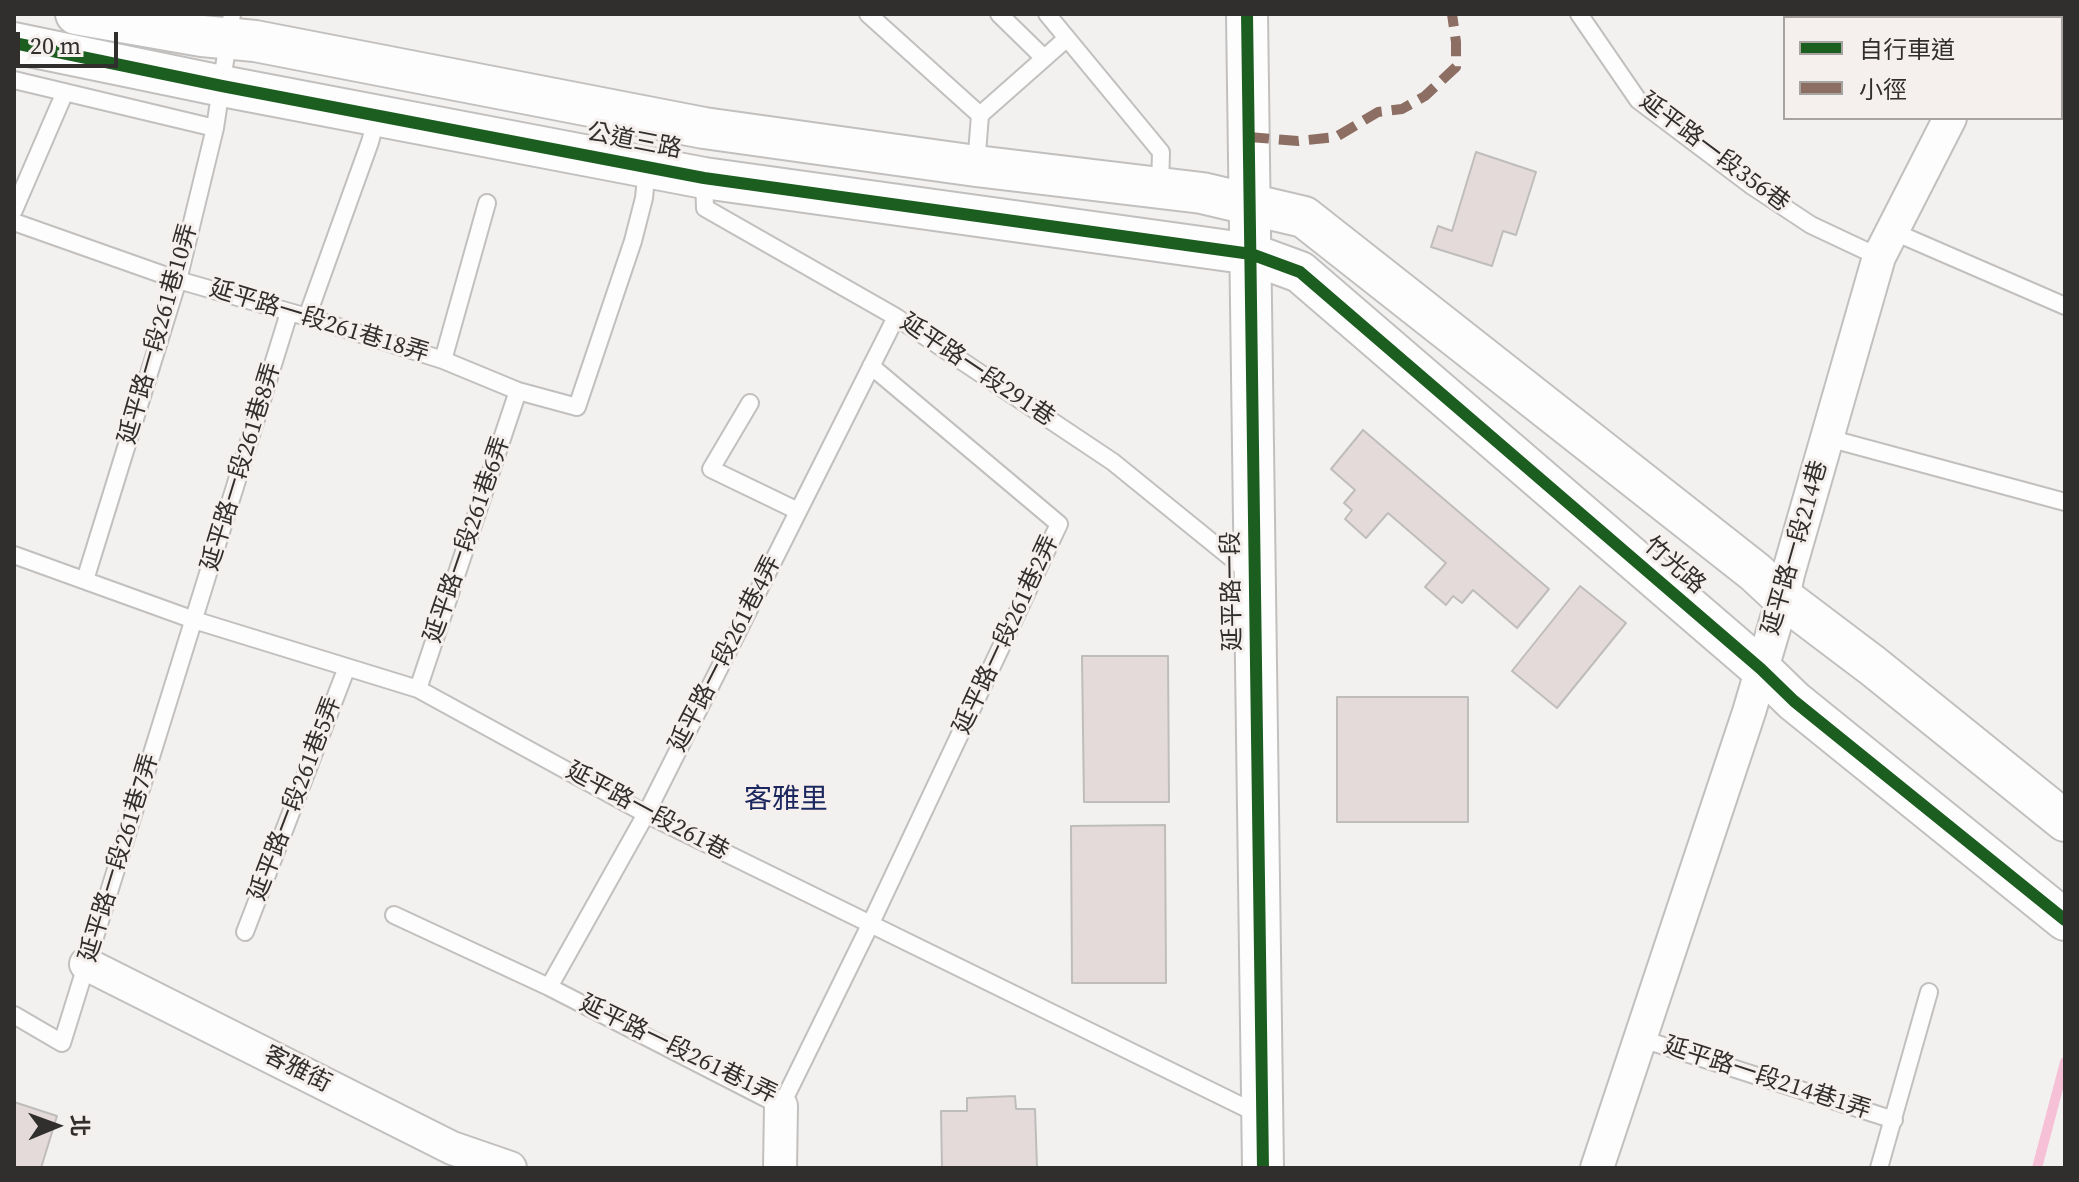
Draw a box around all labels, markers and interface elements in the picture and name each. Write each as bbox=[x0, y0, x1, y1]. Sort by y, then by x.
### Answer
scale bar bbox=[20, 16, 122, 66]
legend bbox=[1783, 16, 2063, 120]
text: 20 m bbox=[30, 29, 81, 62]
text: 自行車道 bbox=[1859, 33, 1955, 66]
text: 小徑 bbox=[1859, 73, 1907, 106]
street label: 延平路一段356巷 bbox=[1633, 87, 1795, 219]
street label: 公道三路 bbox=[584, 119, 684, 165]
street label: 延平路一段261巷10弄 bbox=[114, 220, 204, 448]
street label: 延平路一段261巷18弄 bbox=[206, 275, 432, 369]
street label: 延平路一段291巷 bbox=[894, 309, 1060, 433]
street label: 延平路一段261巷8弄 bbox=[197, 360, 287, 574]
street label: 延平路一段261巷6弄 bbox=[419, 433, 517, 647]
street label: 延平路一段214巷 bbox=[1757, 458, 1835, 638]
street label: 延平路一段261巷2弄 bbox=[948, 531, 1066, 739]
street label: 延平路一段 bbox=[1218, 531, 1248, 651]
street label: 竹光路 bbox=[1637, 532, 1711, 600]
street label: 延平路一段261巷4弄 bbox=[664, 551, 788, 757]
street label: 延平路一段261巷5弄 bbox=[244, 693, 348, 905]
street label: 延平路一段261巷7弄 bbox=[75, 751, 165, 965]
street label: 延平路一段261巷 bbox=[561, 757, 733, 867]
district label: 客雅里 bbox=[744, 784, 828, 818]
street label: 延平路一段261巷1弄 bbox=[575, 990, 781, 1110]
street label: 延平路一段214巷1弄 bbox=[1660, 1032, 1874, 1126]
street label: 客雅街 bbox=[258, 1041, 336, 1099]
north arrow bbox=[16, 1086, 96, 1166]
text: 北 bbox=[65, 1114, 95, 1137]

